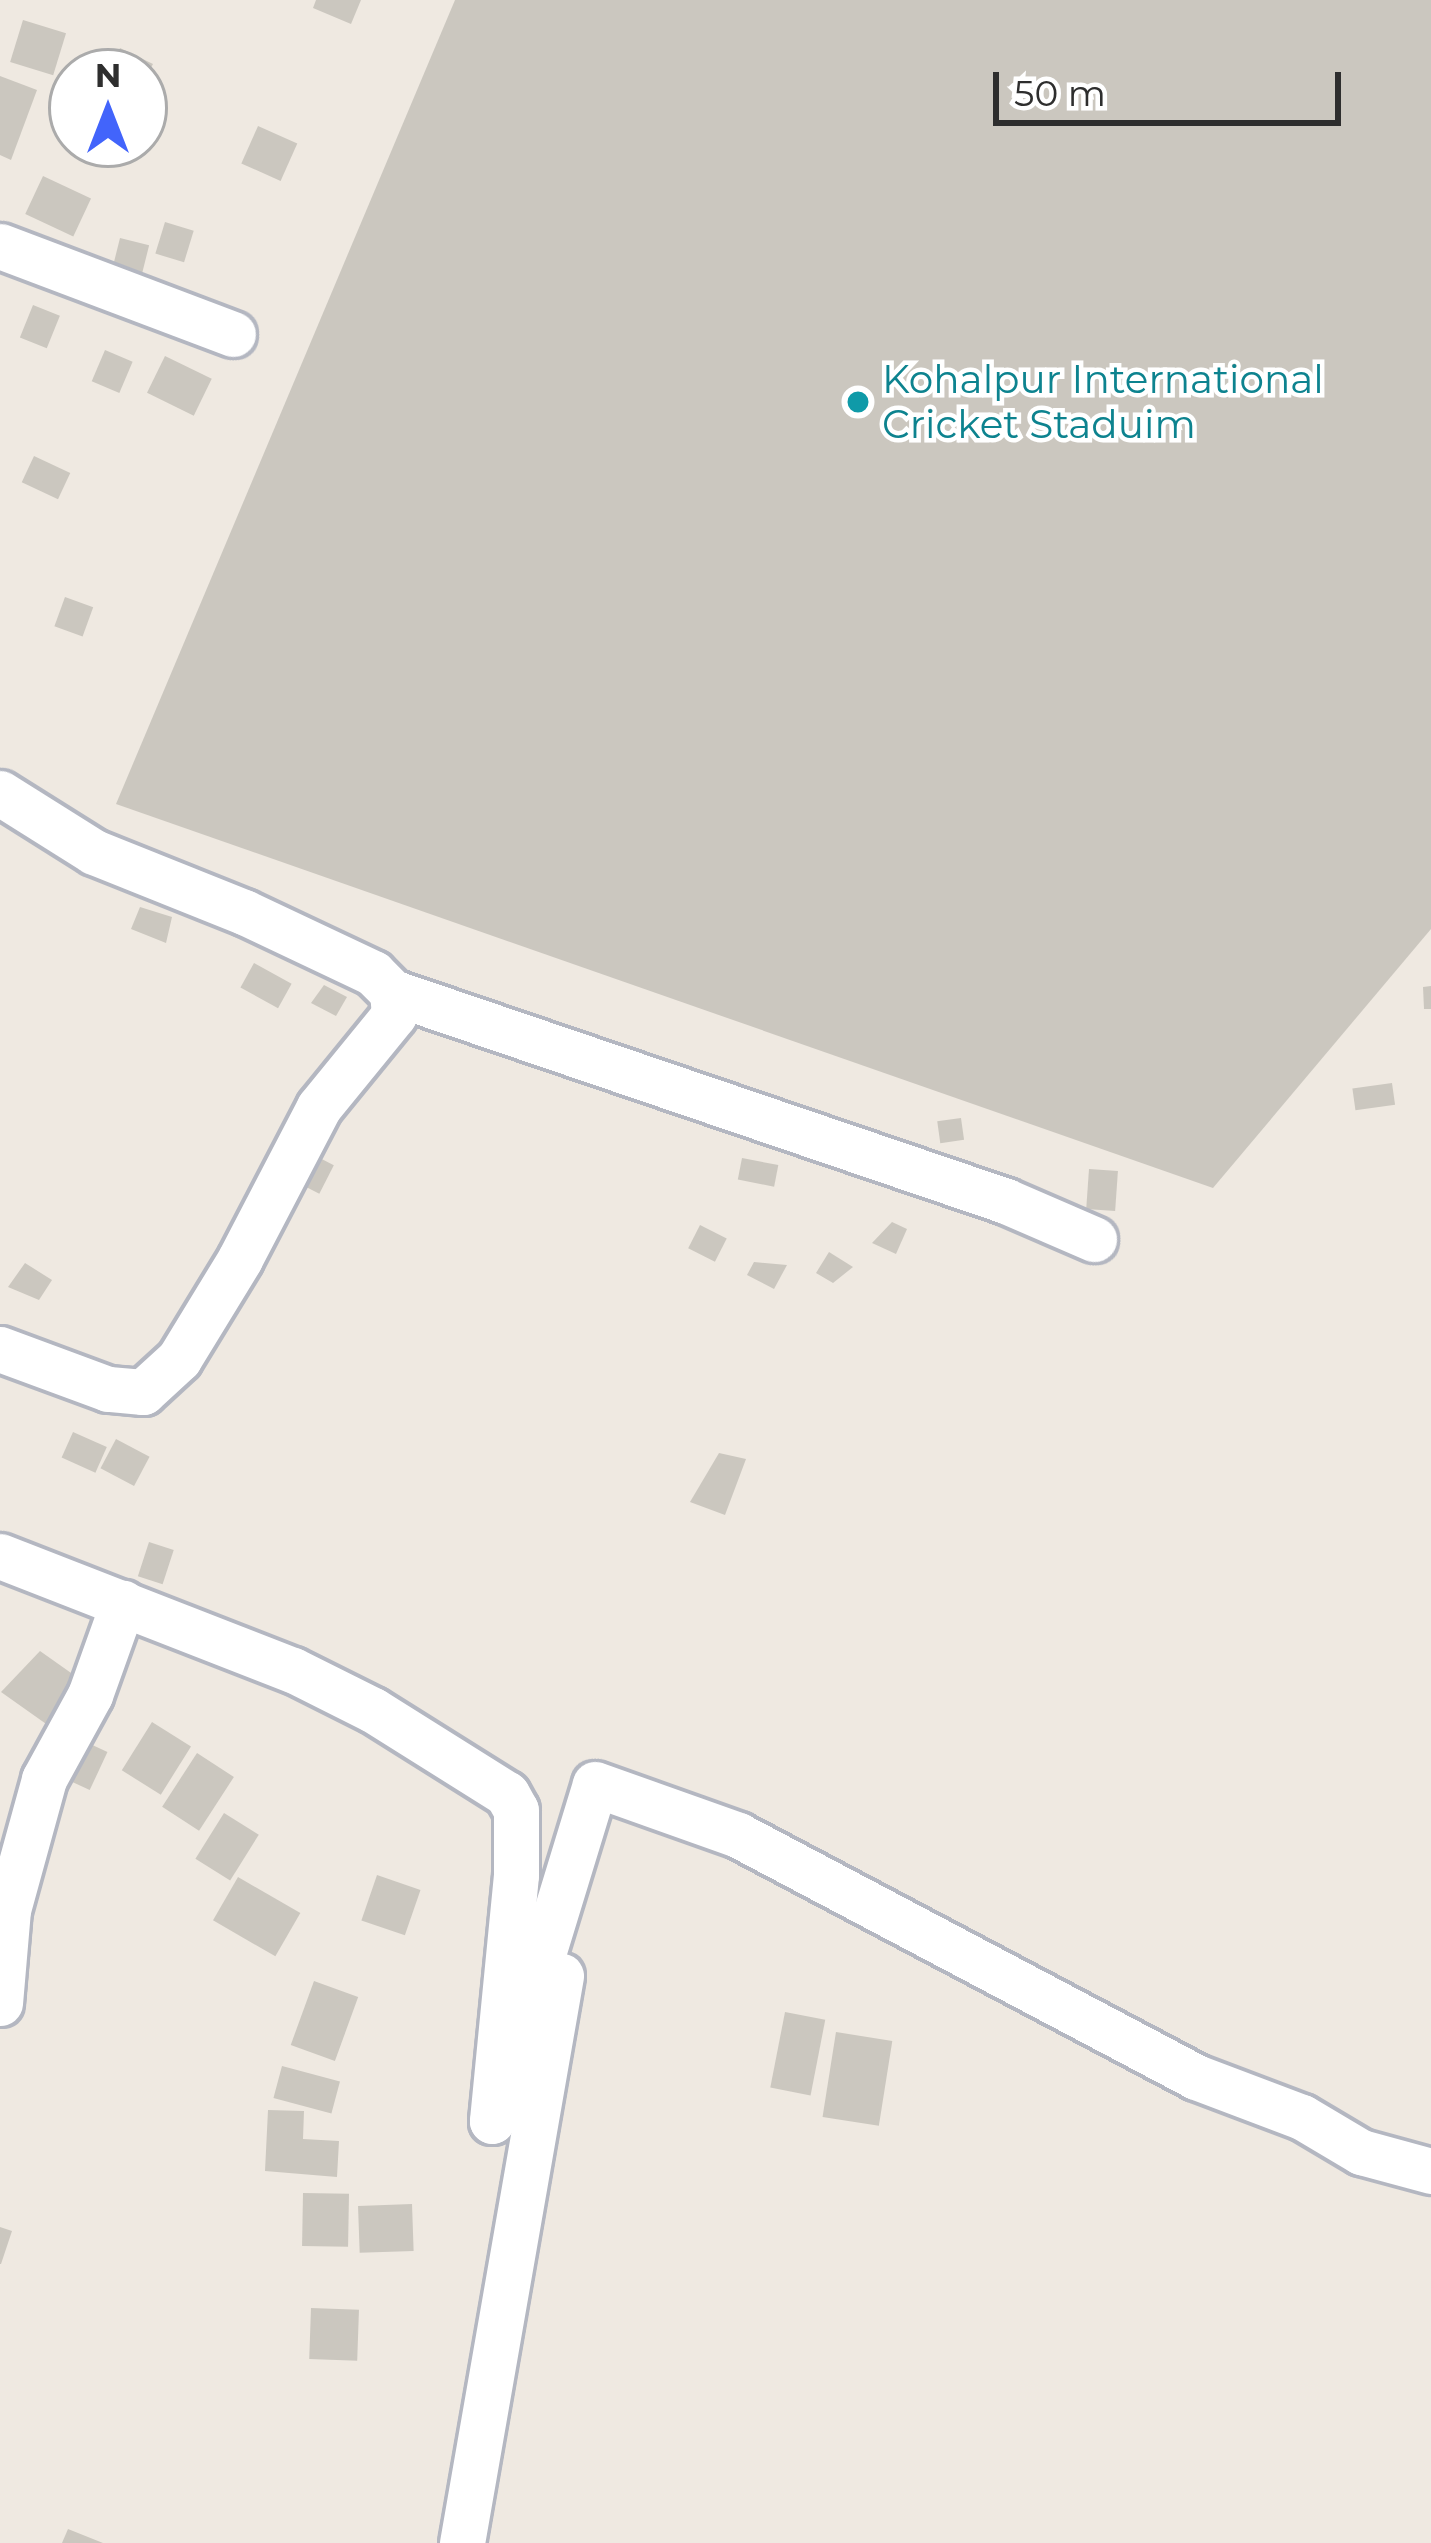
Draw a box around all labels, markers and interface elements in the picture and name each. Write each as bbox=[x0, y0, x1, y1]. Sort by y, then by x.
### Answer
north arrow bbox=[48, 48, 168, 168]
scale bar bbox=[999, 48, 1347, 122]
text: N bbox=[95, 55, 121, 95]
text: 50 m bbox=[1014, 71, 1106, 115]
place label: Kohalpur International Cricket Staduim bbox=[882, 357, 1324, 448]
marker: Kohalpur International Cricket Staduim bbox=[845, 389, 871, 415]

